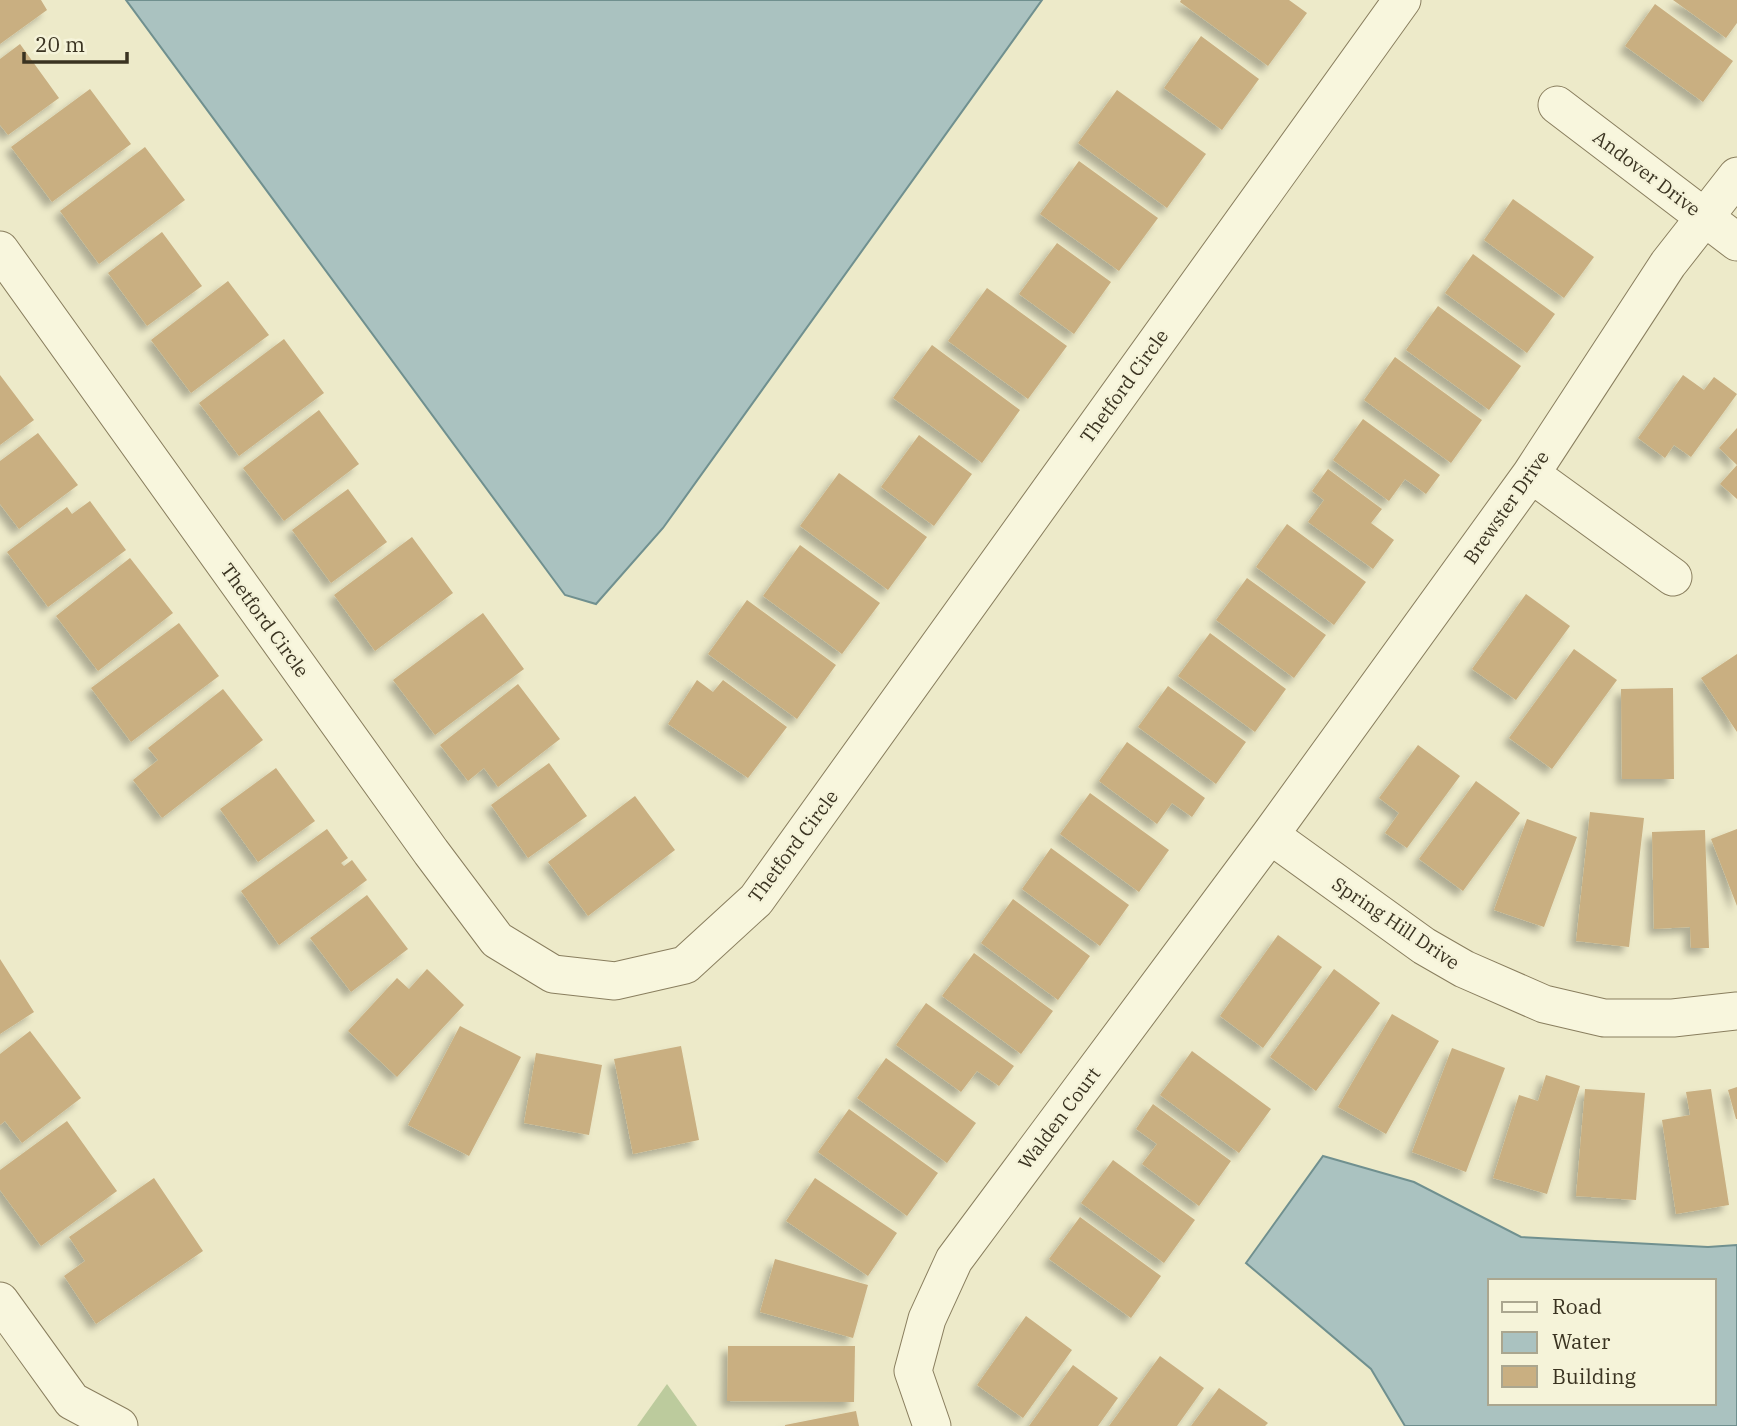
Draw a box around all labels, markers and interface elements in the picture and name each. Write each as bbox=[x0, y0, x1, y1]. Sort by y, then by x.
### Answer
scale bar bbox=[24, 21, 128, 65]
text: 20 m bbox=[35, 30, 85, 58]
street label: Andover Drive bbox=[1589, 125, 1705, 221]
street label: Thetford Circle bbox=[1075, 324, 1173, 448]
street label: Brewster Drive bbox=[1458, 446, 1554, 568]
street label: Thetford Circle bbox=[216, 558, 314, 682]
street label: Thetford Circle bbox=[743, 785, 843, 907]
street label: Spring Hill Drive bbox=[1328, 871, 1464, 975]
street label: Walden Court bbox=[1013, 1062, 1105, 1174]
legend bbox=[1488, 1279, 1716, 1405]
text: Road bbox=[1552, 1292, 1602, 1320]
text: Water bbox=[1552, 1327, 1611, 1355]
text: Building bbox=[1552, 1362, 1637, 1390]

